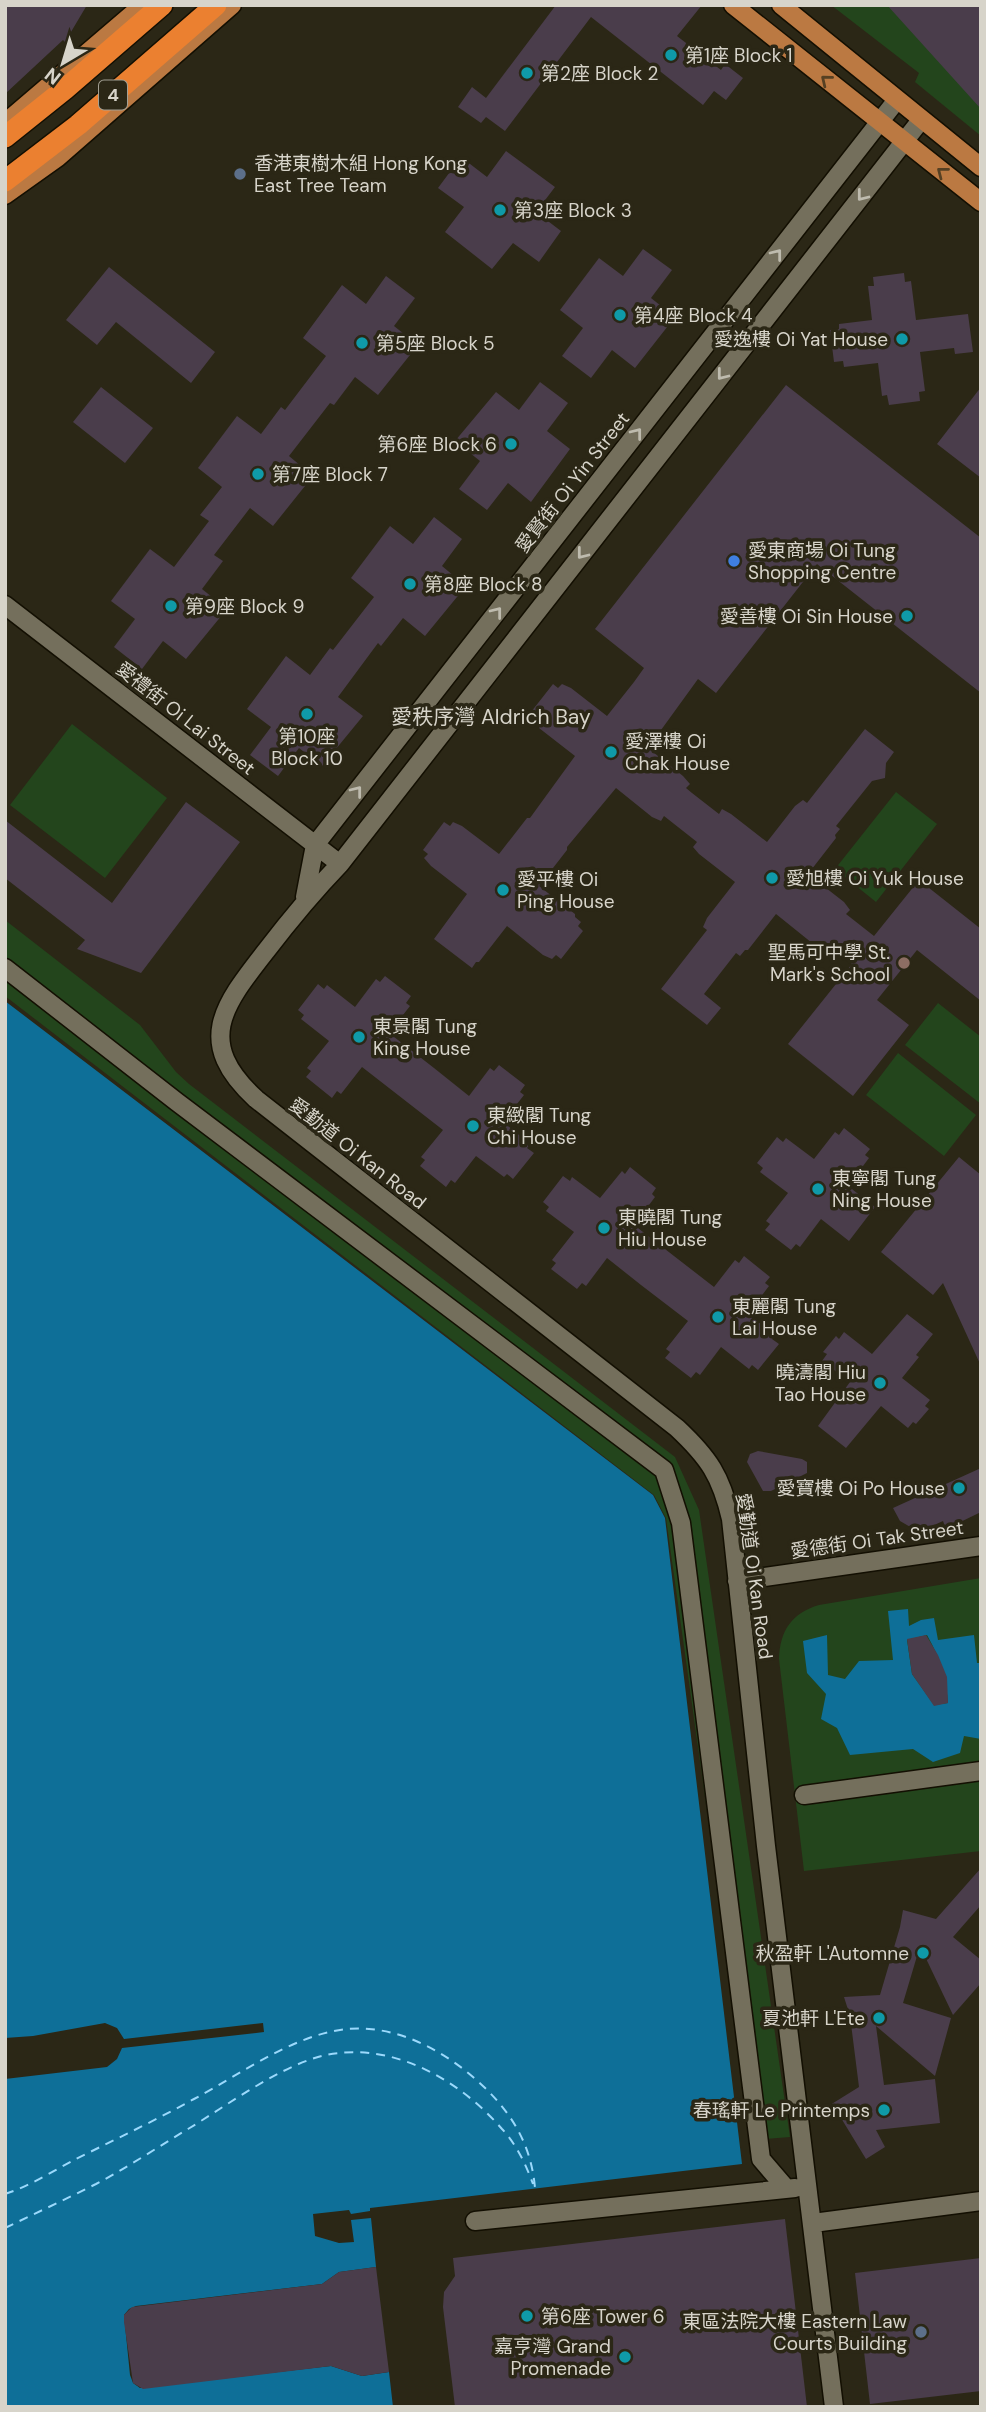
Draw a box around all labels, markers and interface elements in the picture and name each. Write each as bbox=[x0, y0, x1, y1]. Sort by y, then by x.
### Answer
north arrow bbox=[28, 28, 98, 98]
place label: 第1座 Block 1 bbox=[685, 43, 792, 68]
marker: 第1座 Block 1 bbox=[663, 47, 679, 63]
place label: 第2座 Block 2 bbox=[541, 61, 658, 86]
text: N bbox=[40, 62, 66, 90]
marker: 第2座 Block 2 bbox=[519, 65, 535, 81]
one-way arrow bbox=[822, 76, 834, 89]
road number: 4 bbox=[99, 80, 127, 110]
place label: 香港東樹木組 Hong Kong East Tree Team bbox=[254, 151, 467, 198]
marker: 香港東樹木組 Hong Kong East Tree Team bbox=[232, 166, 248, 182]
one-way arrow bbox=[938, 167, 950, 180]
one-way arrow bbox=[857, 188, 870, 200]
place label: 第3座 Block 3 bbox=[514, 198, 632, 223]
marker: 第3座 Block 3 bbox=[492, 202, 508, 218]
one-way arrow bbox=[769, 249, 782, 261]
place label: 第4座 Block 4 bbox=[634, 303, 753, 328]
marker: 第4座 Block 4 bbox=[612, 307, 628, 323]
place label: 愛逸樓 Oi Yat House bbox=[714, 327, 888, 352]
place label: 第5座 Block 5 bbox=[376, 331, 495, 356]
marker: 愛逸樓 Oi Yat House bbox=[894, 331, 910, 347]
marker: 第5座 Block 5 bbox=[354, 335, 370, 351]
one-way arrow bbox=[717, 367, 730, 380]
street label: 愛賢街 Oi Yin Street bbox=[510, 407, 635, 558]
one-way arrow bbox=[629, 428, 642, 440]
place label: 第6座 Block 6 bbox=[378, 432, 497, 457]
marker: 第6座 Block 6 bbox=[503, 436, 519, 452]
place label: 第7座 Block 7 bbox=[272, 462, 388, 487]
marker: 第7座 Block 7 bbox=[250, 466, 266, 482]
place label: 愛東商場 Oi Tung Shopping Centre bbox=[748, 538, 896, 585]
one-way arrow bbox=[577, 547, 590, 559]
marker: 愛東商場 Oi Tung Shopping Centre bbox=[726, 553, 742, 569]
place label: 第8座 Block 8 bbox=[424, 572, 543, 597]
marker: 第8座 Block 8 bbox=[402, 576, 418, 592]
place label: 第9座 Block 9 bbox=[185, 594, 304, 619]
marker: 第9座 Block 9 bbox=[163, 598, 179, 614]
place label: 愛善樓 Oi Sin House bbox=[720, 604, 893, 629]
one-way arrow bbox=[489, 607, 502, 620]
marker: 愛善樓 Oi Sin House bbox=[899, 608, 915, 624]
street label: 愛禮街 Oi Lai Street bbox=[111, 656, 260, 781]
district label: 愛秩序灣 Aldrich Bay bbox=[391, 703, 591, 731]
marker: 第10座 Block 10 bbox=[299, 706, 315, 722]
place label: 第10座 Block 10 bbox=[271, 724, 343, 771]
place label: 愛澤樓 Oi Chak House bbox=[625, 729, 730, 776]
marker: 愛澤樓 Oi Chak House bbox=[603, 744, 619, 760]
one-way arrow bbox=[349, 787, 362, 799]
place label: 愛旭樓 Oi Yuk House bbox=[786, 866, 964, 891]
place label: 愛平樓 Oi Ping House bbox=[517, 867, 615, 914]
marker: 愛旭樓 Oi Yuk House bbox=[764, 870, 780, 886]
marker: 愛平樓 Oi Ping House bbox=[495, 882, 511, 898]
place label: 聖馬可中學 St. Mark's School bbox=[768, 940, 890, 987]
marker: 聖馬可中學 St. Mark's School bbox=[896, 955, 912, 971]
place label: 東景閣 Tung King House bbox=[373, 1014, 478, 1061]
marker: 東景閣 Tung King House bbox=[351, 1029, 367, 1045]
street label: 愛勤道 Oi Kan Road bbox=[284, 1092, 431, 1215]
place label: 東緻閣 Tung Chi House bbox=[487, 1103, 592, 1150]
marker: 東緻閣 Tung Chi House bbox=[465, 1118, 481, 1134]
place label: 東寧閣 Tung Ning House bbox=[832, 1166, 937, 1213]
marker: 東寧閣 Tung Ning House bbox=[810, 1181, 826, 1197]
place label: 東曉閣 Tung Hiu House bbox=[618, 1205, 723, 1252]
marker: 東曉閣 Tung Hiu House bbox=[596, 1220, 612, 1236]
place label: 東麗閣 Tung Lai House bbox=[732, 1294, 837, 1341]
marker: 東麗閣 Tung Lai House bbox=[710, 1309, 726, 1325]
place label: 曉濤閣 Hiu Tao House bbox=[775, 1360, 866, 1407]
marker: 曉濤閣 Hiu Tao House bbox=[872, 1375, 888, 1391]
place label: 愛寶樓 Oi Po House bbox=[776, 1476, 945, 1501]
marker: 愛寶樓 Oi Po House bbox=[951, 1480, 967, 1496]
street label: 愛勤道 Oi Kan Road bbox=[730, 1491, 779, 1661]
street label: 愛德街 Oi Tak Street bbox=[789, 1515, 965, 1564]
place label: 秋盈軒 L'Automne bbox=[756, 1941, 909, 1966]
marker: 秋盈軒 L'Automne bbox=[915, 1945, 931, 1961]
place label: 夏池軒 L'Ete bbox=[762, 2006, 865, 2031]
marker: 夏池軒 L'Ete bbox=[871, 2010, 887, 2026]
place label: 春瑤軒 Le Printemps bbox=[693, 2098, 870, 2123]
marker: 春瑤軒 Le Printemps bbox=[876, 2102, 892, 2118]
place label: 第6座 Tower 6 bbox=[541, 2304, 665, 2329]
marker: 第6座 Tower 6 bbox=[519, 2308, 535, 2324]
place label: 東區法院大樓 Eastern Law Courts Building bbox=[682, 2309, 907, 2356]
marker: 東區法院大樓 Eastern Law Courts Building bbox=[913, 2324, 929, 2340]
place label: 嘉亨灣 Grand Promenade bbox=[494, 2334, 611, 2381]
marker: 嘉亨灣 Grand Promenade bbox=[617, 2349, 633, 2365]

